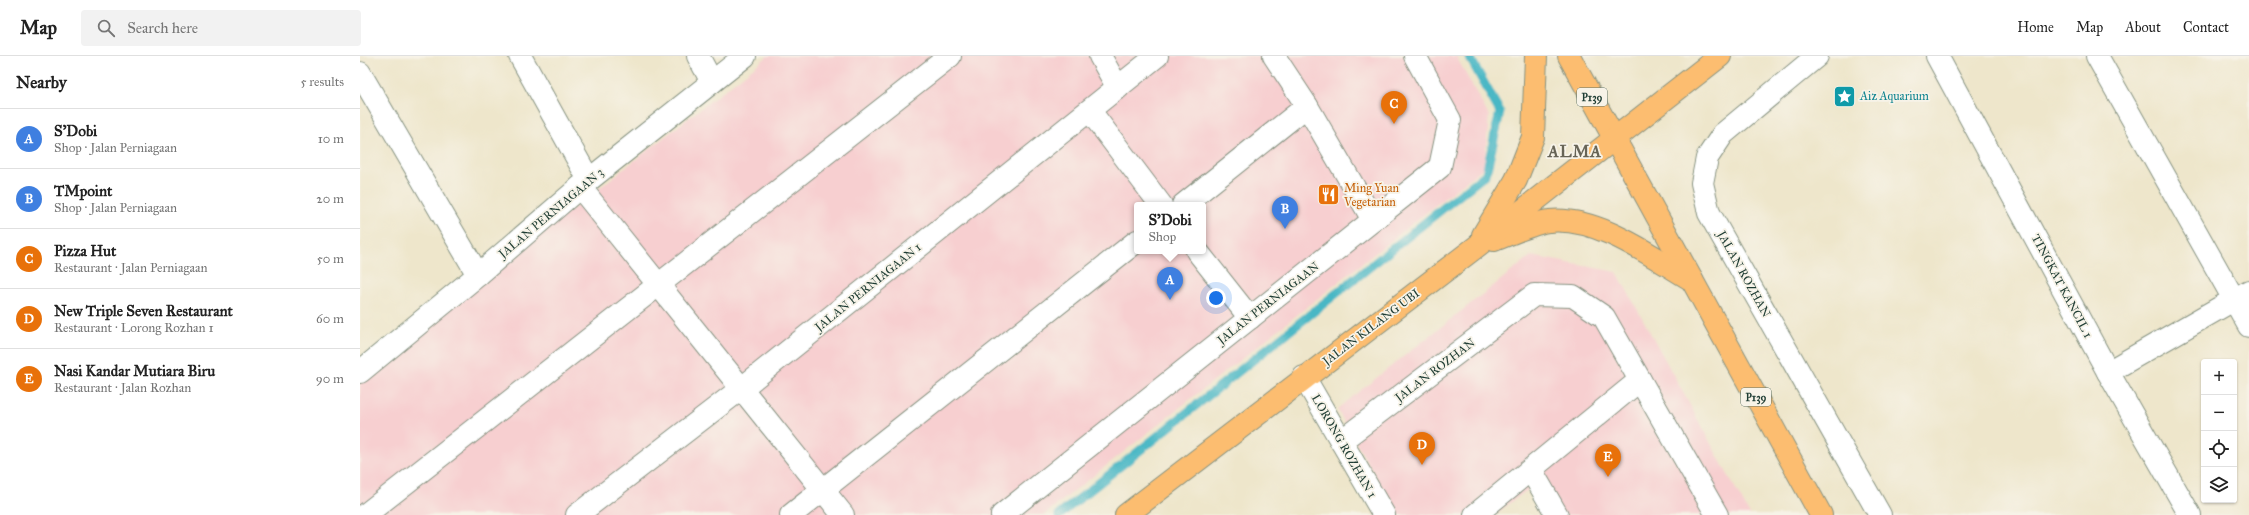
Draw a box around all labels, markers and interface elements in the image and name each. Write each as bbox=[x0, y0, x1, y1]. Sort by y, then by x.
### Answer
search box bbox=[81, 10, 361, 46]
text: Map bbox=[20, 16, 57, 39]
icon: search bbox=[95, 17, 117, 39]
text: Search here bbox=[127, 19, 198, 37]
text: Home bbox=[2017, 19, 2054, 36]
text: Map bbox=[2076, 19, 2103, 36]
text: About bbox=[2125, 19, 2161, 36]
text: Contact bbox=[2183, 19, 2229, 36]
text: Nearby bbox=[16, 72, 67, 93]
text: 5 results bbox=[300, 74, 344, 90]
place icon: Aiz Aquarium bbox=[1831, 83, 1857, 109]
road number: P139 bbox=[1577, 88, 1607, 106]
place label: Aiz Aquarium bbox=[1859, 89, 1929, 104]
pin: C bbox=[1381, 91, 1407, 124]
text: S'Dobi bbox=[54, 122, 97, 140]
text: A bbox=[25, 131, 33, 147]
text: 10 m bbox=[318, 131, 344, 147]
text: Shop · Jalan Perniagaan bbox=[54, 140, 177, 156]
district label: ALMA bbox=[1547, 142, 1602, 161]
street label: JALAN PERNIAGAAN 3 bbox=[494, 165, 607, 263]
place label: Ming Yuan Vegetarian bbox=[1343, 181, 1400, 210]
text: TMpoint bbox=[54, 182, 112, 200]
restaurant icon: Ming Yuan Vegetarian bbox=[1315, 182, 1341, 208]
text: B bbox=[25, 191, 33, 207]
text: 20 m bbox=[316, 191, 344, 207]
pin: B bbox=[1272, 196, 1298, 229]
text: Shop · Jalan Perniagaan bbox=[54, 200, 177, 216]
popup bbox=[1134, 202, 1206, 254]
text: S'Dobi bbox=[1148, 211, 1192, 229]
street label: JALAN ROZHAN bbox=[1713, 227, 1773, 320]
text: Shop bbox=[1148, 229, 1176, 245]
street label: TINGKAT KANCIL 1 bbox=[2029, 232, 2095, 340]
street label: JALAN PERNIAGAAN 1 bbox=[811, 240, 925, 336]
text: Pizza Hut bbox=[54, 242, 116, 260]
text: C bbox=[25, 251, 33, 267]
text: 50 m bbox=[317, 251, 344, 267]
street label: JALAN PERNIAGAAN bbox=[1213, 259, 1322, 349]
text: Restaurant · Jalan Perniagaan bbox=[54, 260, 208, 276]
pin: A bbox=[1157, 267, 1183, 300]
street label: JALAN KILANG UBI bbox=[1318, 286, 1423, 370]
your location bbox=[1206, 288, 1226, 308]
text: New Triple Seven Restaurant bbox=[54, 302, 233, 320]
text: D bbox=[24, 311, 34, 327]
text: 60 m bbox=[316, 311, 344, 327]
text: Restaurant · Lorong Rozhan 1 bbox=[54, 320, 214, 336]
street label: JALAN ROZHAN bbox=[1391, 335, 1478, 407]
map controls bbox=[2201, 359, 2237, 503]
button: + bbox=[2201, 359, 2237, 395]
text: Nasi Kandar Mutiara Biru bbox=[54, 362, 215, 380]
text: E bbox=[24, 371, 34, 387]
text: 90 m bbox=[316, 371, 344, 387]
text: Restaurant · Jalan Rozhan bbox=[54, 380, 191, 396]
road number: P139 bbox=[1741, 388, 1771, 406]
street label: LORONG ROZHAN 1 bbox=[1309, 392, 1380, 500]
button: − bbox=[2201, 395, 2237, 431]
button: locate bbox=[2201, 431, 2237, 467]
pin: D bbox=[1409, 432, 1435, 465]
pin: E bbox=[1595, 444, 1621, 477]
button: layers bbox=[2201, 467, 2237, 503]

